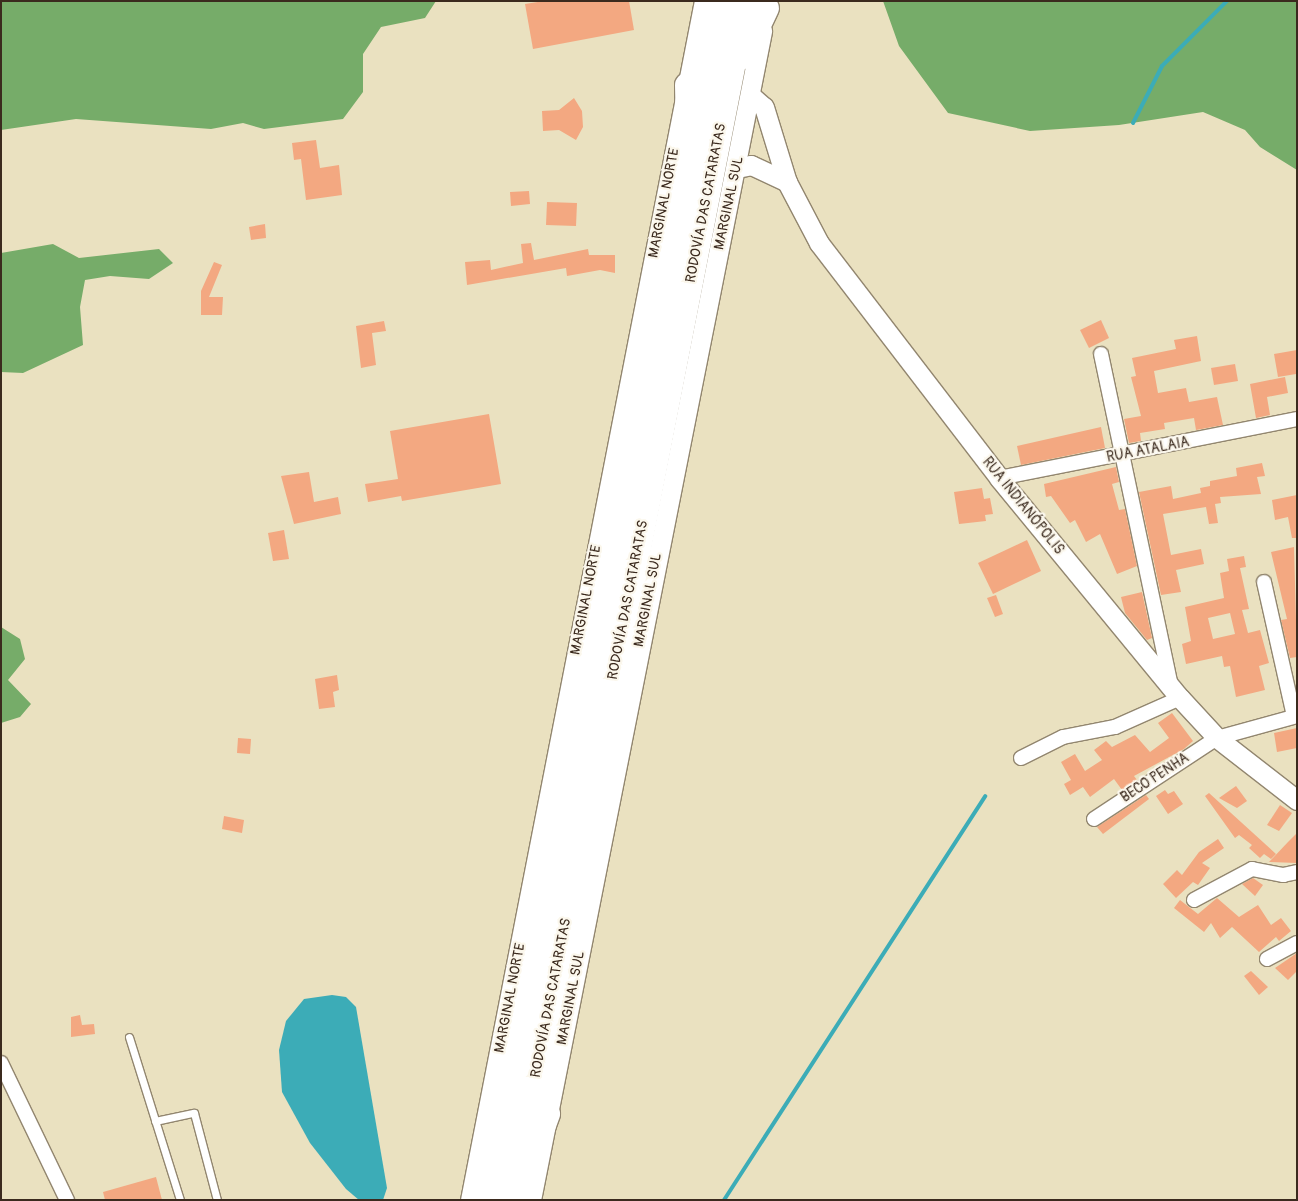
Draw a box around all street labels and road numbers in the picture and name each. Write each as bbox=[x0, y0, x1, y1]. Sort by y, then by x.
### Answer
street label: RODOVÍA DAS CATARATAS bbox=[682, 122, 730, 284]
street label: MARGINAL NORTE bbox=[645, 147, 683, 259]
street label: MARGINAL SUL bbox=[711, 155, 747, 251]
street label: RUA ATALAIA bbox=[1105, 434, 1191, 466]
street label: RUA INDIANÓPOLIS bbox=[979, 454, 1067, 558]
street label: RODOVÍA DAS CATARATAS bbox=[604, 519, 652, 681]
street label: MARGINAL NORTE bbox=[567, 544, 605, 656]
street label: MARGINAL SUL bbox=[631, 552, 665, 648]
street label: BECO PENHA bbox=[1118, 750, 1192, 806]
street label: RODOVÍA DAS CATARATAS bbox=[527, 917, 575, 1079]
street label: MARGINAL NORTE bbox=[491, 942, 529, 1054]
street label: MARGINAL SUL bbox=[554, 950, 588, 1046]

